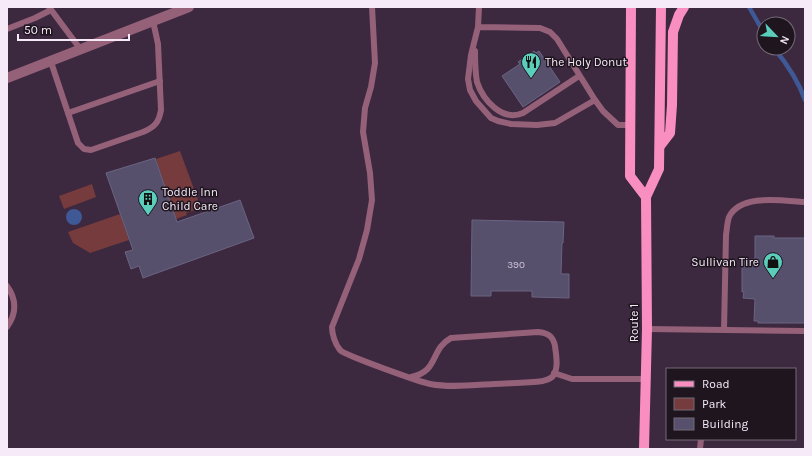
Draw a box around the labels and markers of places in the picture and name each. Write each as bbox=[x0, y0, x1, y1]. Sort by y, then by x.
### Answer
restaurant icon: The Holy Donut bbox=[520, 51, 542, 79]
place label: The Holy Donut bbox=[545, 55, 628, 69]
place label: Toddle Inn Child Care bbox=[162, 185, 218, 213]
building icon: Toddle Inn Child Care bbox=[137, 188, 159, 216]
shop icon: Sullivan Tire bbox=[762, 251, 784, 279]
place label: Sullivan Tire bbox=[691, 255, 759, 269]

